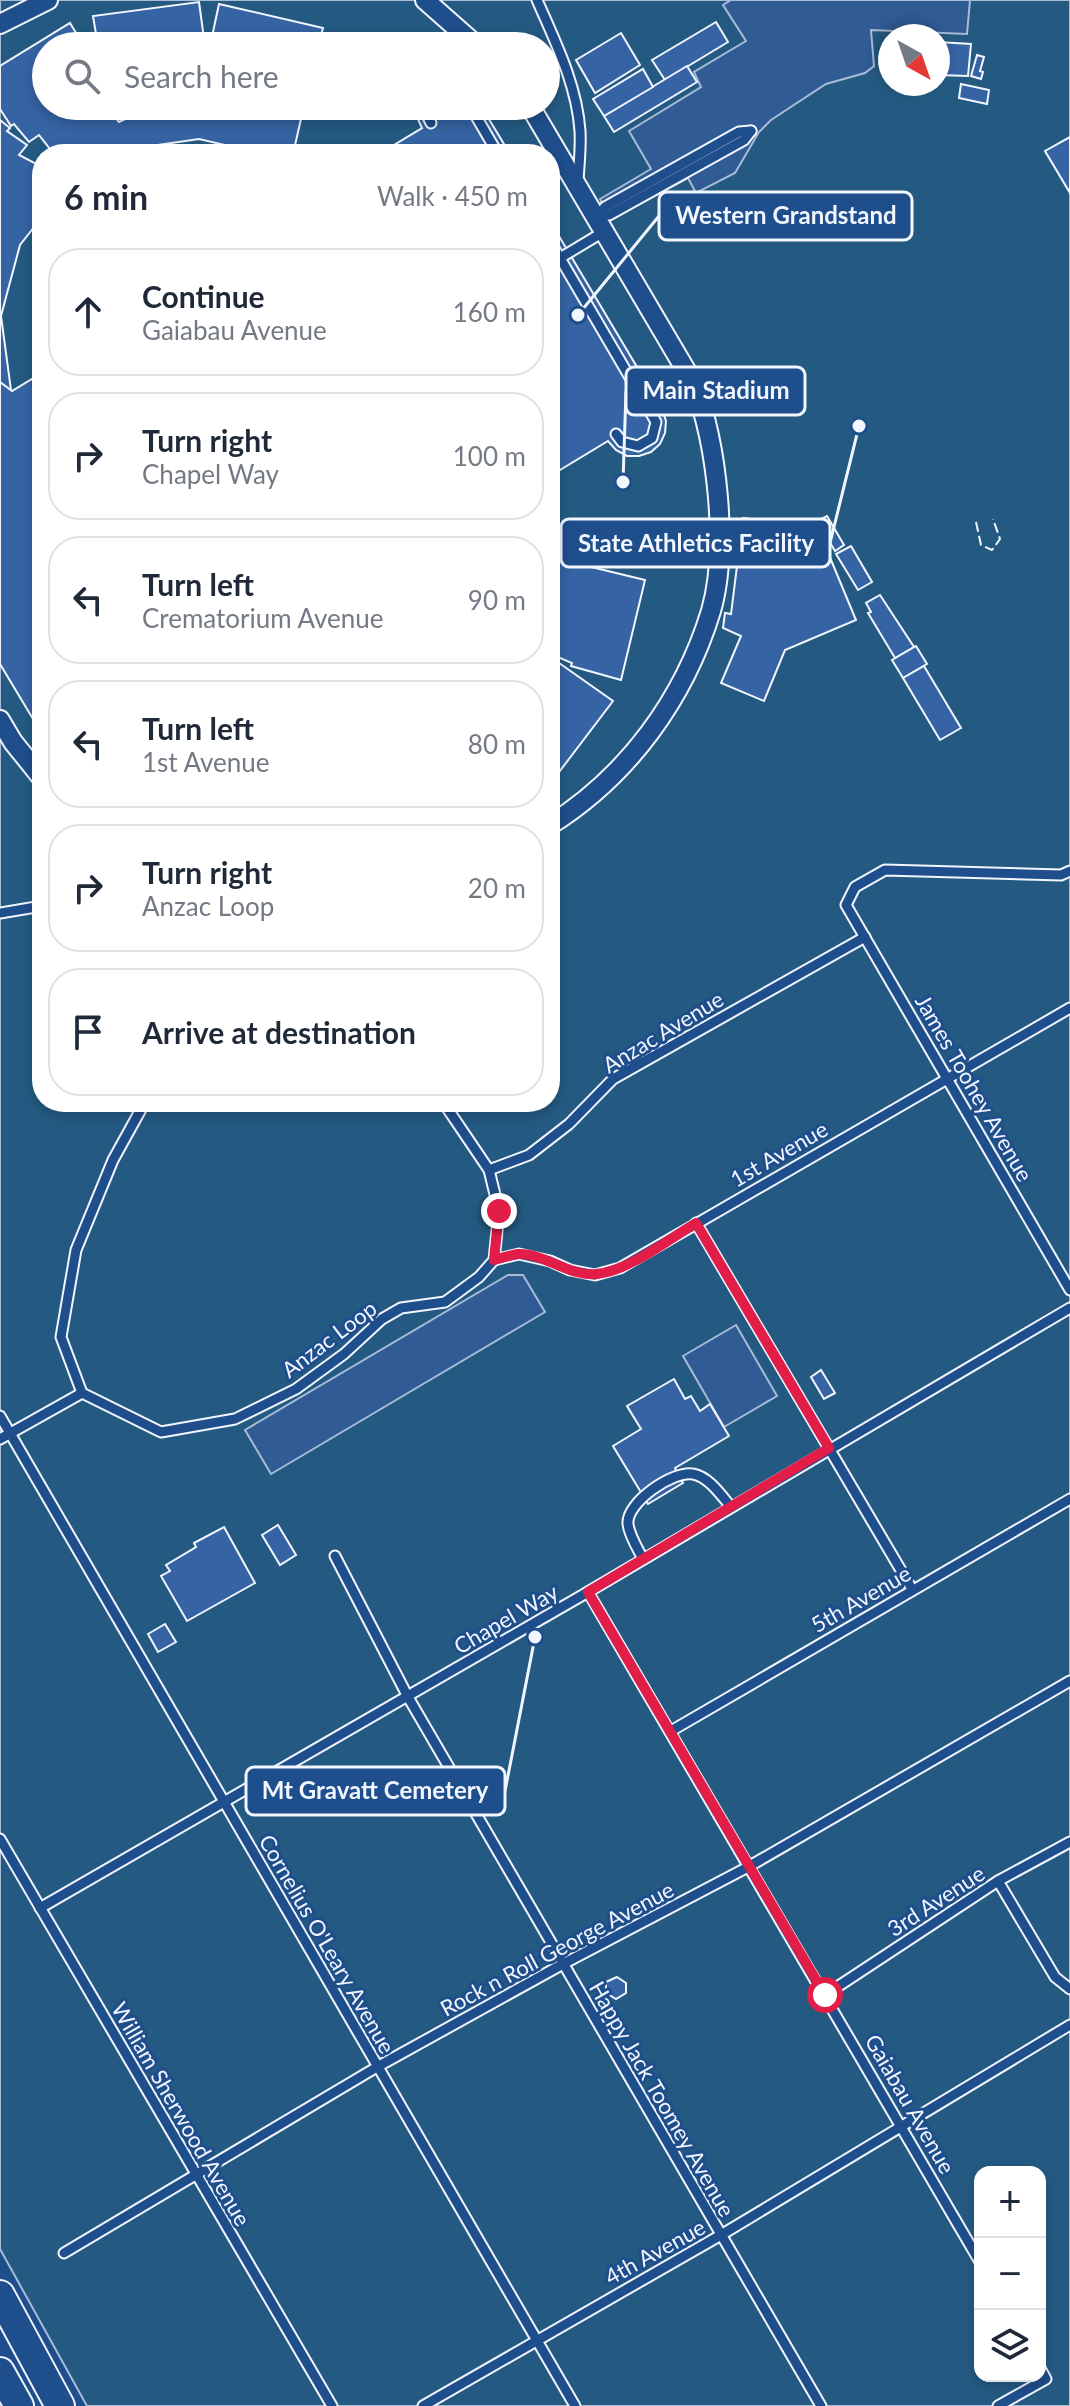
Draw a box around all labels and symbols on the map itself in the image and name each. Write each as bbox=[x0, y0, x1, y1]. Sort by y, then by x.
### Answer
north arrow bbox=[878, 24, 950, 96]
callout: Western Grandstand bbox=[659, 192, 912, 240]
text: Western Grandstand bbox=[675, 200, 897, 229]
callout: Main Stadium bbox=[626, 367, 805, 415]
text: Main Stadium bbox=[642, 375, 790, 404]
callout: State Athletics Facility bbox=[561, 519, 830, 567]
text: State Athletics Facility bbox=[578, 528, 814, 557]
street label: Anzac Avenue bbox=[597, 985, 728, 1078]
street label: James Toohey Avenue bbox=[910, 989, 1039, 1186]
street label: 1st Avenue bbox=[725, 1115, 832, 1192]
route end bbox=[481, 1193, 517, 1229]
street label: Anzac Loop bbox=[276, 1294, 382, 1383]
street label: 5th Avenue bbox=[806, 1559, 915, 1638]
street label: Chapel Way bbox=[449, 1578, 563, 1659]
callout: Mt Gravatt Cemetery bbox=[246, 1767, 505, 1815]
text: Mt Gravatt Cemetery bbox=[262, 1775, 489, 1804]
street label: Cornelius O'Leary Avenue bbox=[254, 1829, 401, 2058]
street label: 3rd Avenue bbox=[882, 1859, 989, 1942]
street label: Rock n Roll George Avenue bbox=[435, 1875, 678, 2022]
street label: Happy Jack Toomey Avenue bbox=[584, 1976, 741, 2221]
route start bbox=[807, 1977, 843, 2013]
street label: William Sherwood Avenue bbox=[106, 1997, 257, 2231]
street label: Gaiabau Avenue bbox=[860, 2029, 961, 2178]
street label: 4th Avenue bbox=[600, 2213, 710, 2290]

